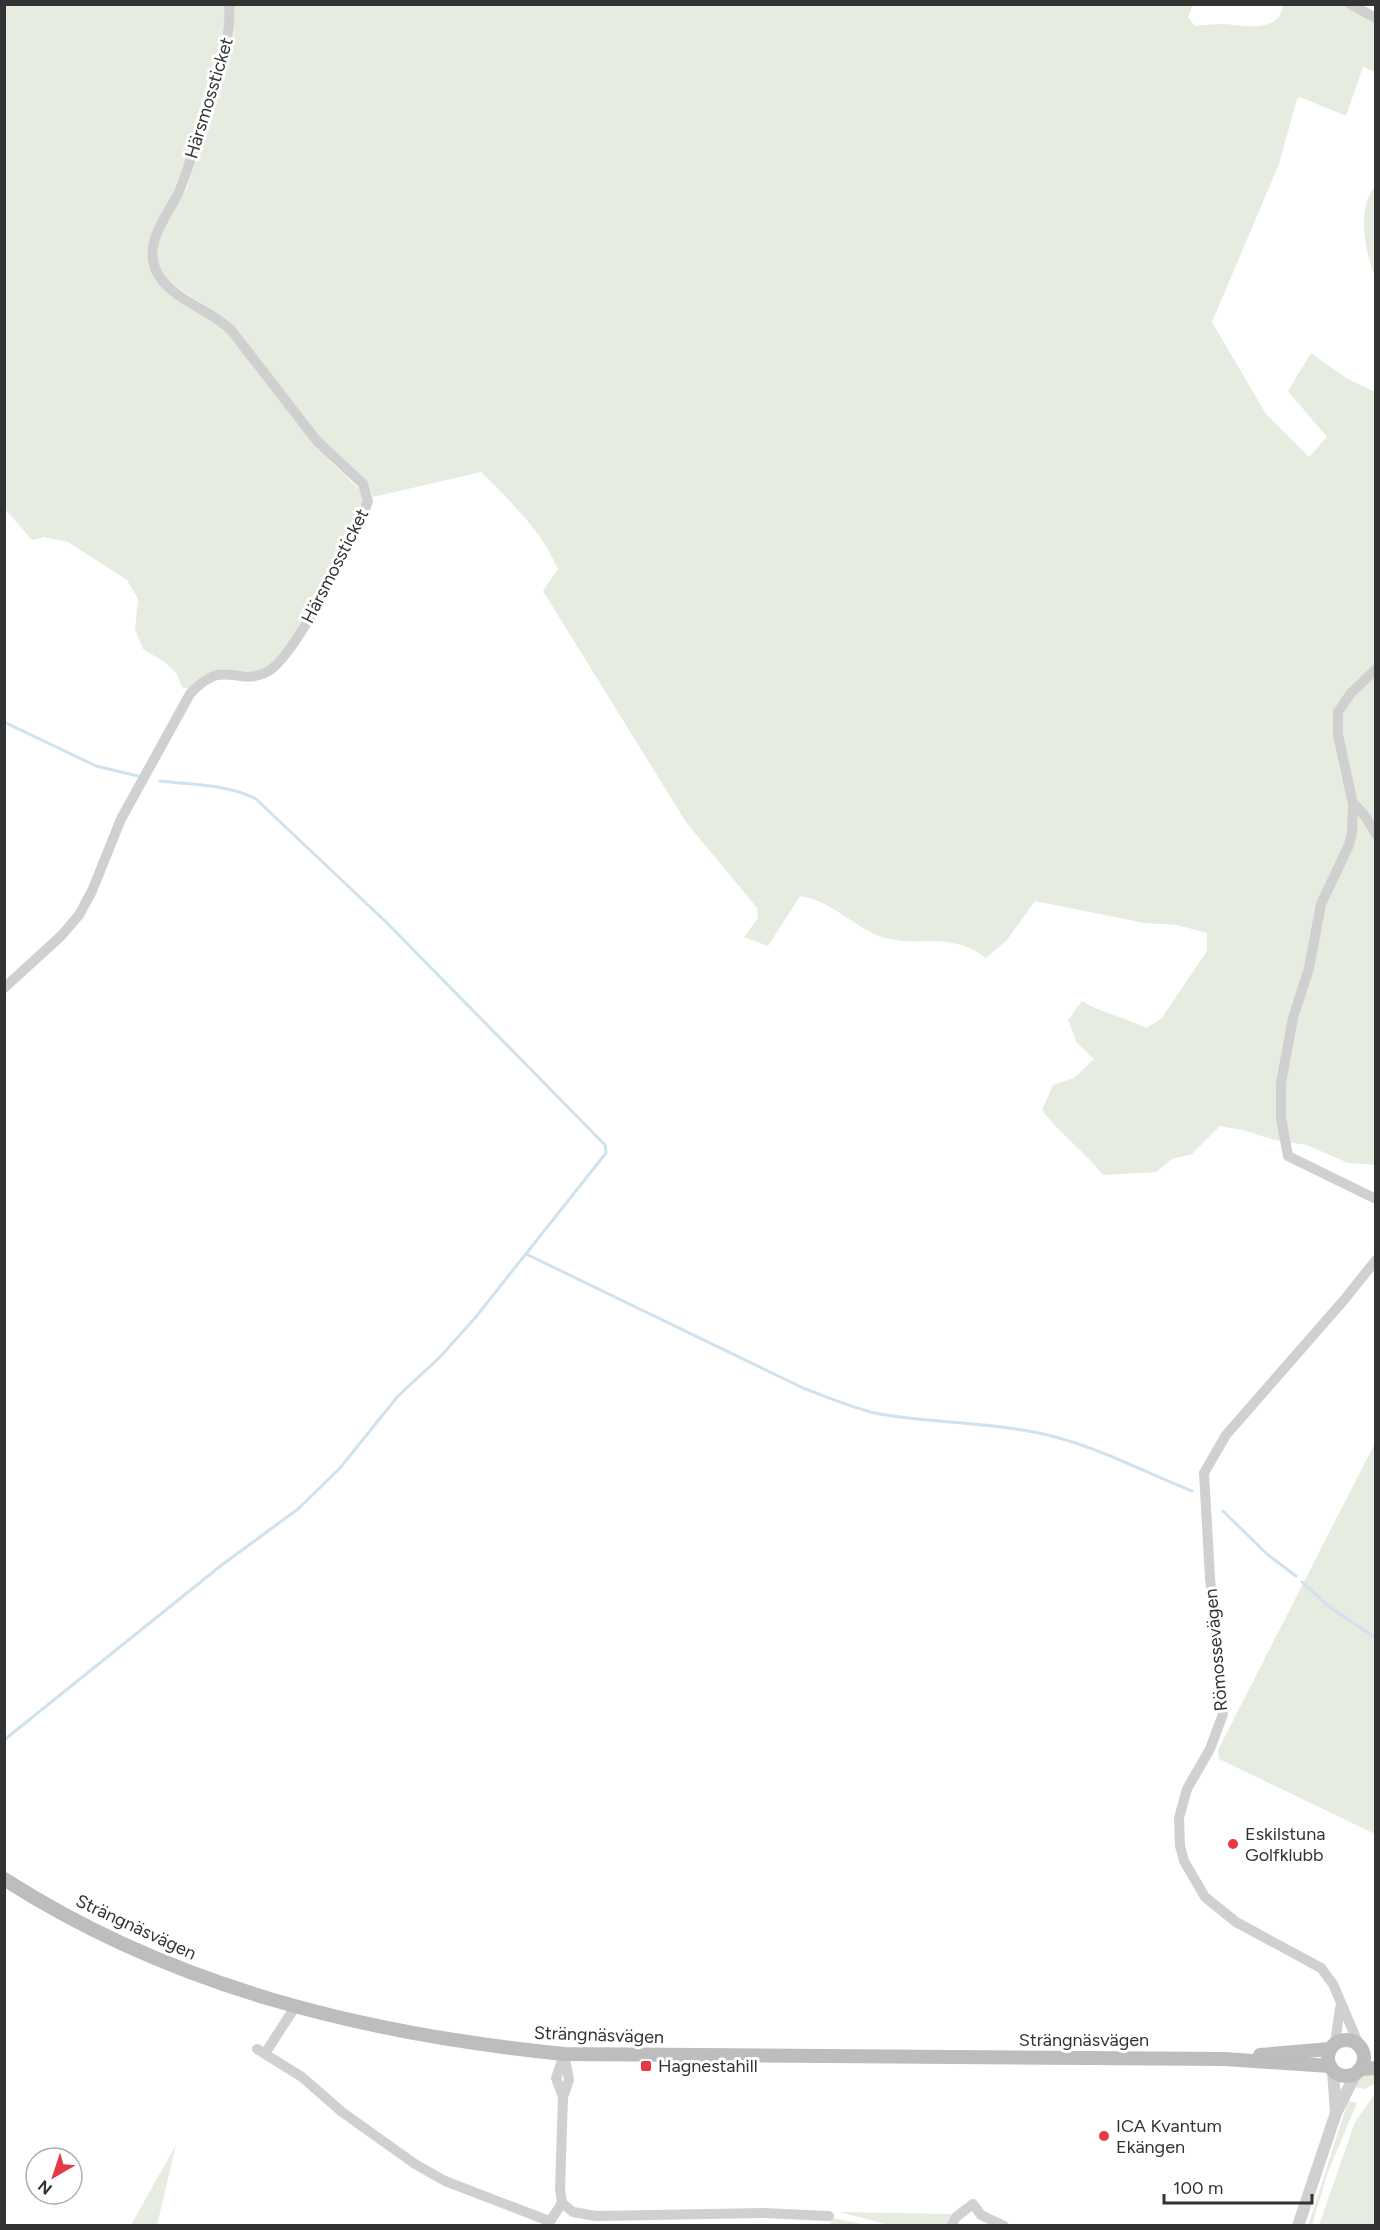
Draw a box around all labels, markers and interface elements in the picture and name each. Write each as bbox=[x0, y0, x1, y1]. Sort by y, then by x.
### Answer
street label: Härsmossticket bbox=[180, 35, 238, 161]
street label: Härsmossticket bbox=[297, 505, 373, 627]
street label: Römossevägen bbox=[1200, 1588, 1232, 1712]
place label: Eskilstuna Golfklubb bbox=[1245, 1823, 1325, 1866]
marker: Eskilstuna Golfklubb bbox=[1226, 1837, 1240, 1851]
street label: Strängnäsvägen bbox=[72, 1890, 200, 1964]
street label: Strängnäsvägen bbox=[534, 2022, 664, 2048]
street label: Strängnäsvägen bbox=[1019, 2029, 1149, 2051]
place label: Hagnestahill bbox=[658, 2055, 758, 2077]
marker: Hagnestahill bbox=[639, 2059, 653, 2073]
place label: ICA Kvantum Ekängen bbox=[1116, 2115, 1222, 2158]
marker: ICA Kvantum Ekängen bbox=[1097, 2129, 1111, 2143]
north arrow bbox=[24, 2146, 84, 2206]
scale bar bbox=[1164, 2167, 1312, 2205]
text: N bbox=[34, 2176, 56, 2199]
text: 100 m bbox=[1173, 2177, 1223, 2199]

